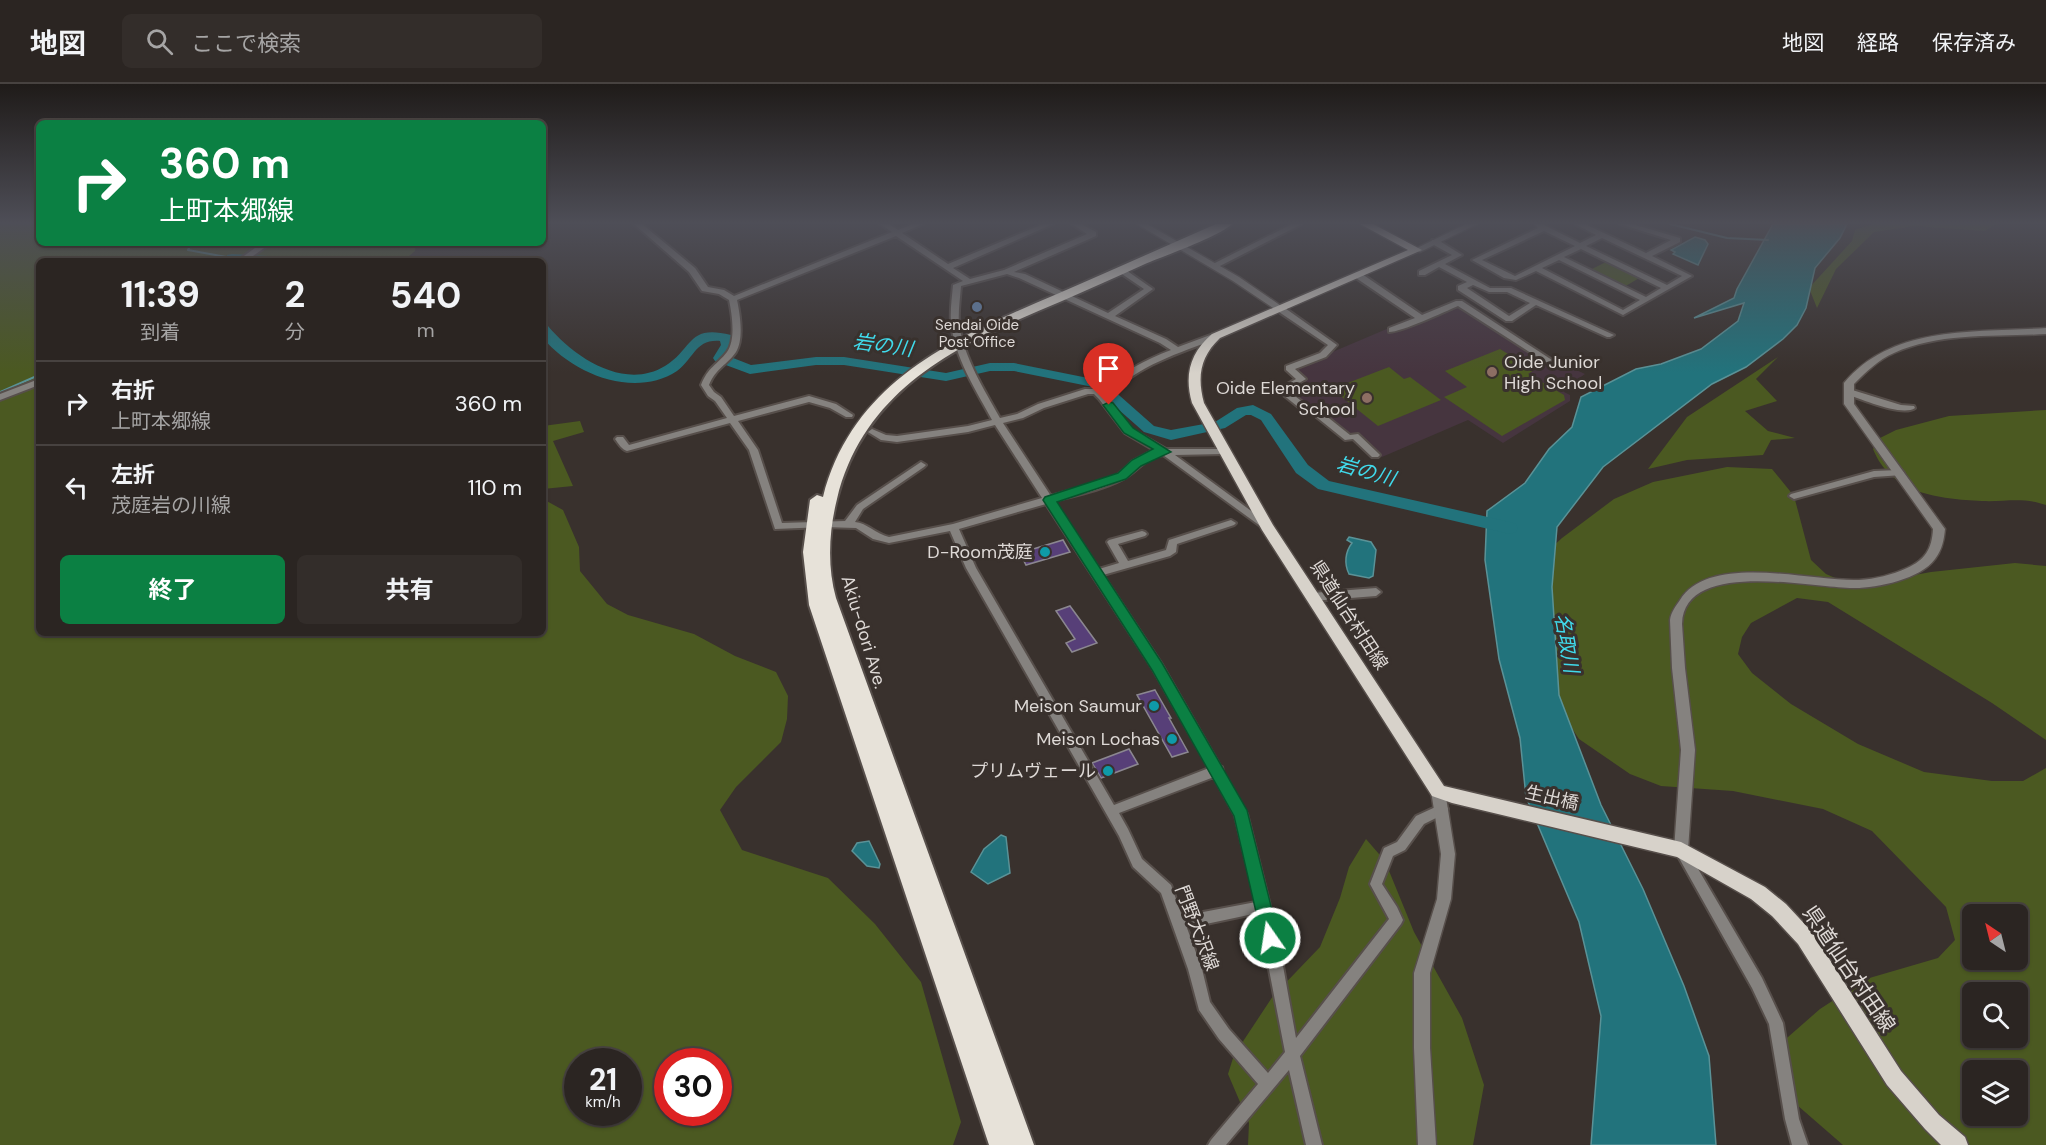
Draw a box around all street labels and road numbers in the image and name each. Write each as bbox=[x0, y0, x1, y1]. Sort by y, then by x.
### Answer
street label: 県道仙台村田線 bbox=[1305, 556, 1393, 674]
street label: Akiu-dori Ave. bbox=[835, 573, 893, 691]
street label: 生出橋 bbox=[1523, 780, 1581, 816]
street label: 門野大沢線 bbox=[1170, 882, 1224, 974]
street label: 県道仙台村田線 bbox=[1796, 900, 1902, 1038]

